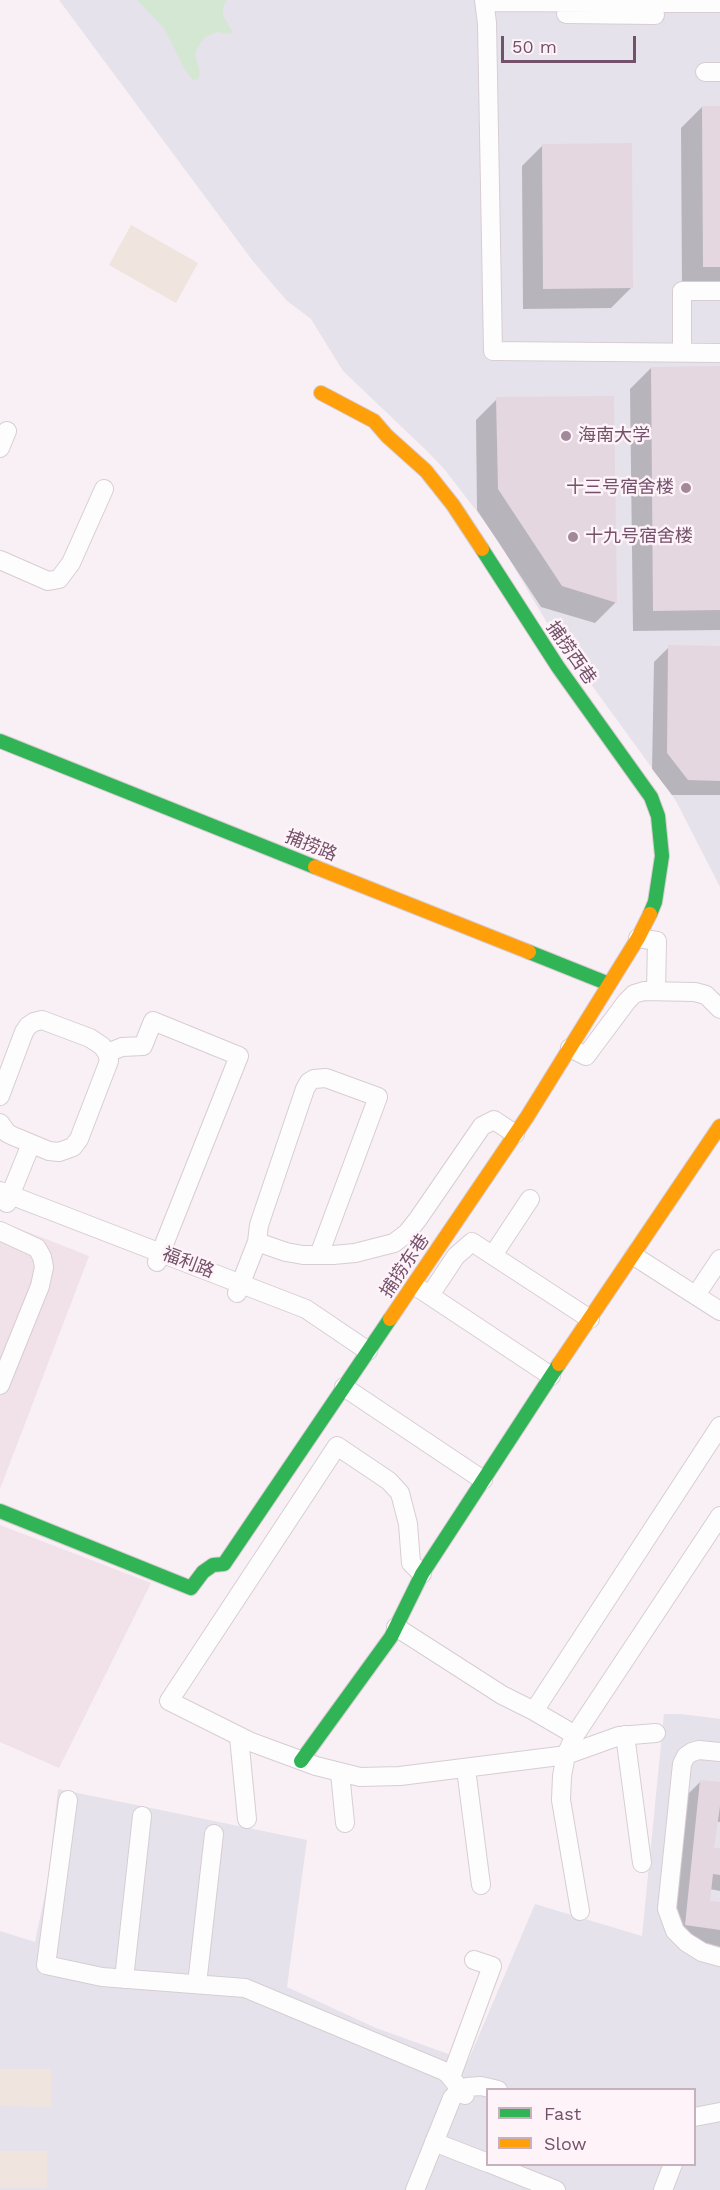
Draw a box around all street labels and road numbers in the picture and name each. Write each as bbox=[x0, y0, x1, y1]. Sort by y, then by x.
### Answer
street label: 捕捞西巷 bbox=[542, 617, 600, 689]
street label: 捕捞路 bbox=[282, 826, 340, 866]
street label: 捕捞东巷 bbox=[376, 1230, 434, 1302]
street label: 福利路 bbox=[159, 1243, 217, 1283]

